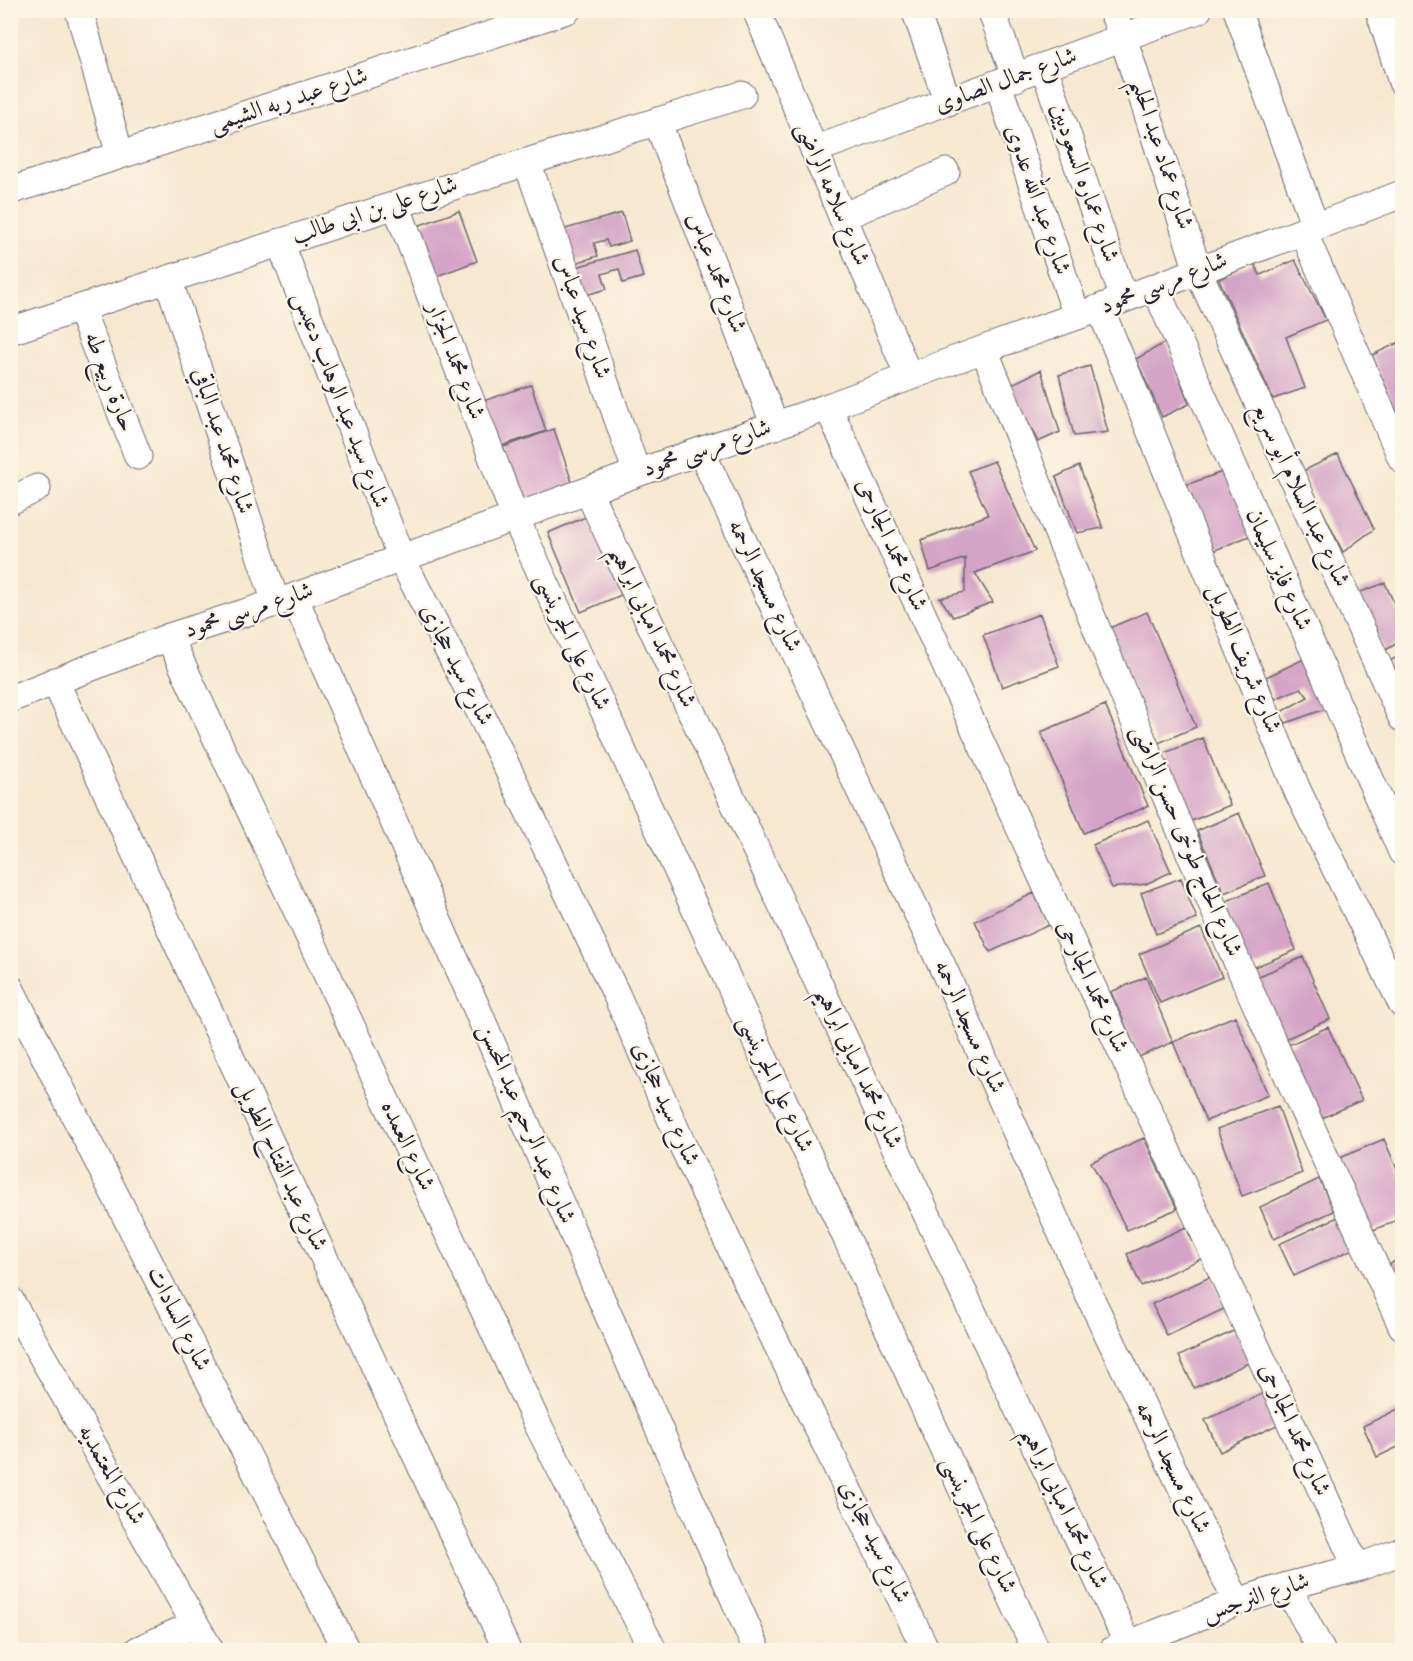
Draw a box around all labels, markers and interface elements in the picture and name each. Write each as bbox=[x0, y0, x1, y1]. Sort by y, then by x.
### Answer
street label: شارع جمال الصاوى bbox=[930, 39, 1082, 123]
street label: شارع عبد ربه الشيمى bbox=[205, 59, 373, 144]
street label: شارع عماد عبد الحليم bbox=[1116, 74, 1201, 236]
street label: شارع عماره السعوديين bbox=[1040, 99, 1127, 268]
street label: شارع سلامه الراضى bbox=[785, 117, 878, 272]
street label: شارع عبد الله عدوى bbox=[994, 119, 1082, 280]
street label: شارع على بن ابى طالب bbox=[288, 168, 463, 255]
street label: شارع محمد عباس bbox=[676, 207, 755, 339]
street label: شارع مرسى محمود bbox=[1095, 244, 1233, 325]
street label: شارع سيد عباس bbox=[544, 250, 619, 384]
street label: شارع سيد عبد الوهاب دعبس bbox=[282, 287, 397, 514]
street label: شارع محمد الجزار bbox=[415, 295, 493, 425]
street label: حارة ربيع طه bbox=[72, 327, 144, 438]
street label: شارع محمد عبد الباقي bbox=[181, 363, 262, 519]
street label: شارع عبد السلام أبو سريع bbox=[1240, 396, 1360, 594]
street label: شارع مرسى محمود bbox=[638, 411, 776, 488]
street label: شارع محمد الجارحى bbox=[846, 473, 935, 617]
street label: شارع فايز سليمان bbox=[1235, 504, 1320, 637]
street label: شارع مسجد الرحمه bbox=[717, 514, 810, 658]
street label: شارع محمد امبابى ابراهيم bbox=[595, 540, 704, 716]
street label: شارع على الجرينسى bbox=[524, 568, 619, 717]
street label: شارع مرسى محمود bbox=[180, 574, 318, 649]
street label: شارع شريف الطويل bbox=[1198, 579, 1290, 739]
street label: شارع سيد حجازى bbox=[410, 598, 501, 732]
street label: شارع الحاج طوخى حسن الراضى bbox=[1120, 720, 1250, 963]
street label: شارع محمد الجارحى bbox=[1047, 915, 1136, 1059]
street label: شارع مسجد الرحمه bbox=[923, 955, 1014, 1100]
street label: شارع محمد امبابى ابراهيم bbox=[801, 981, 910, 1157]
street label: شارع على الجرينسى bbox=[727, 1010, 822, 1159]
street label: شارع عبد الرحيم عبد المحسن bbox=[464, 1019, 584, 1231]
street label: شارع سيد حجازى bbox=[621, 1036, 708, 1172]
street label: شارع عبد الفتاح الطويل bbox=[225, 1075, 336, 1258]
street label: شارع العمده bbox=[370, 1095, 443, 1197]
street label: شارع السادات bbox=[136, 1261, 219, 1378]
street label: شارع محمد الجارحى bbox=[1249, 1358, 1338, 1502]
street label: شارع مسجد الرحمه bbox=[1124, 1396, 1219, 1540]
street label: شارع المعتمديه bbox=[68, 1418, 154, 1532]
street label: شارع محمد امبابى ابراهيم bbox=[1007, 1421, 1116, 1597]
street label: شارع على الجرينسى bbox=[930, 1451, 1025, 1600]
street label: شارع سيد حجازى bbox=[829, 1475, 918, 1610]
street label: شارع النرجس bbox=[1198, 1565, 1314, 1632]

